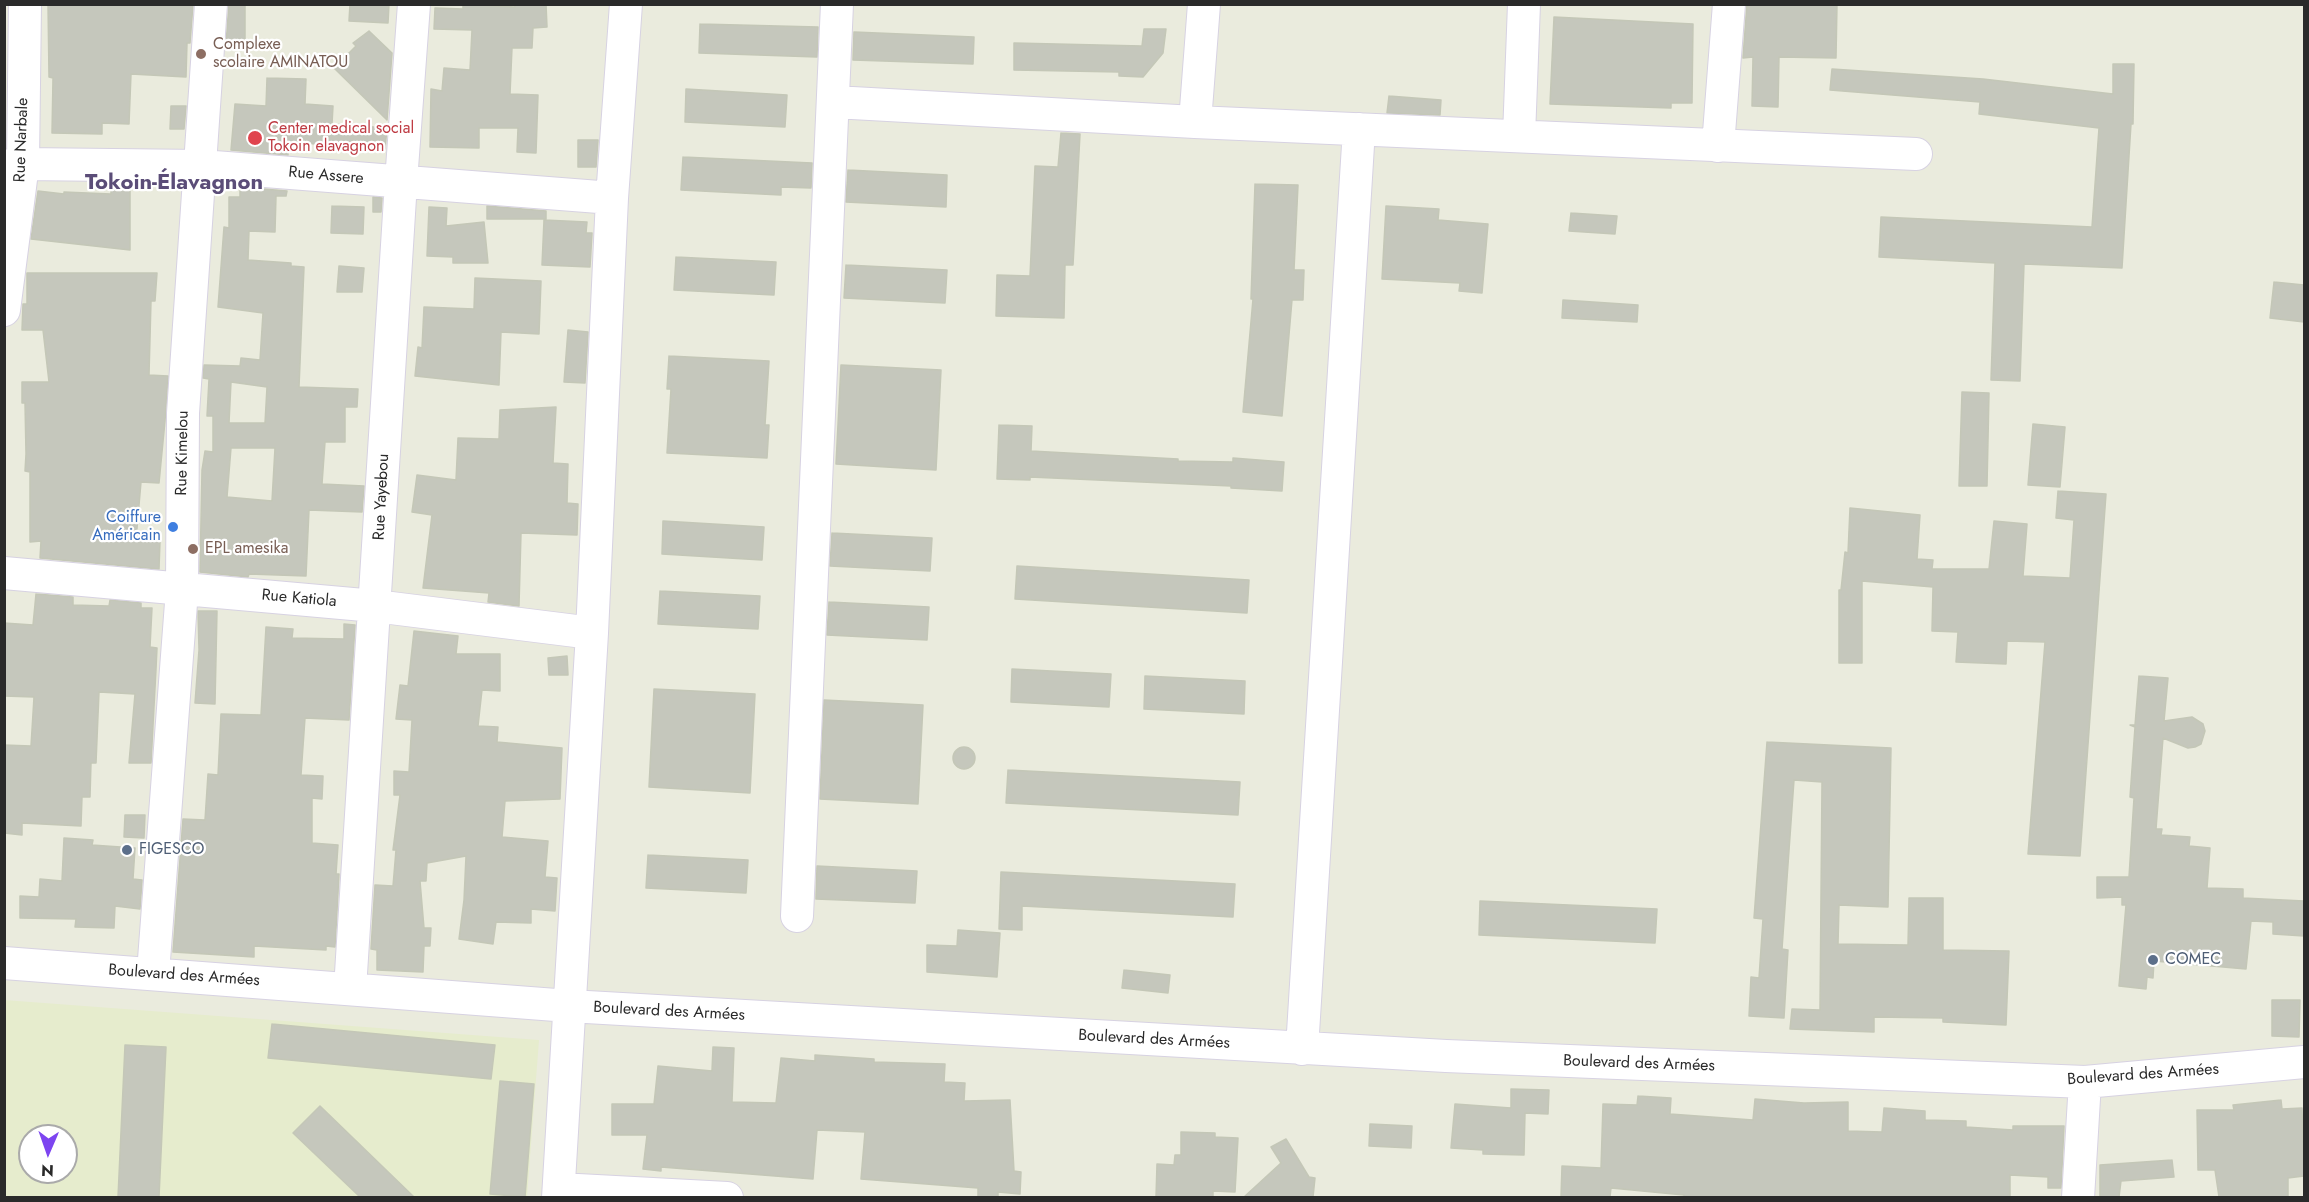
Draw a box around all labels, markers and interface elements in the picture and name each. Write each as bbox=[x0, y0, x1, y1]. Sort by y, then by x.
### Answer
place label: Complexe scolaire AMINATOU bbox=[213, 35, 348, 73]
marker: Complexe scolaire AMINATOU bbox=[194, 47, 208, 61]
street label: Rue Narbale bbox=[11, 97, 33, 183]
place label: Center medical social Tokoin elavagnon bbox=[268, 119, 414, 157]
marker: Center medical social Tokoin elavagnon bbox=[246, 129, 264, 147]
street label: Rue Assere bbox=[288, 163, 364, 189]
district label: Tokoin-Élavagnon bbox=[85, 171, 263, 197]
street label: Rue Kimelou bbox=[173, 410, 193, 496]
street label: Rue Yayebou bbox=[370, 453, 394, 541]
place label: Coiffure Américain bbox=[92, 508, 161, 546]
marker: Coiffure Américain bbox=[166, 520, 180, 534]
place label: EPL amesika bbox=[205, 539, 288, 559]
marker: EPL amesika bbox=[186, 542, 200, 556]
street label: Rue Katiola bbox=[261, 586, 337, 612]
place label: FIGESCO bbox=[139, 840, 204, 860]
marker: FIGESCO bbox=[120, 843, 134, 857]
place label: COMEC bbox=[2165, 950, 2221, 970]
marker: COMEC bbox=[2146, 953, 2160, 967]
street label: Boulevard des Armées bbox=[108, 961, 260, 991]
street label: Boulevard des Armées bbox=[593, 998, 745, 1026]
street label: Boulevard des Armées bbox=[1078, 1026, 1230, 1054]
street label: Boulevard des Armées bbox=[1563, 1052, 1715, 1076]
street label: Boulevard des Armées bbox=[2067, 1060, 2219, 1090]
north arrow bbox=[18, 1124, 78, 1184]
text: N bbox=[41, 1159, 54, 1182]

